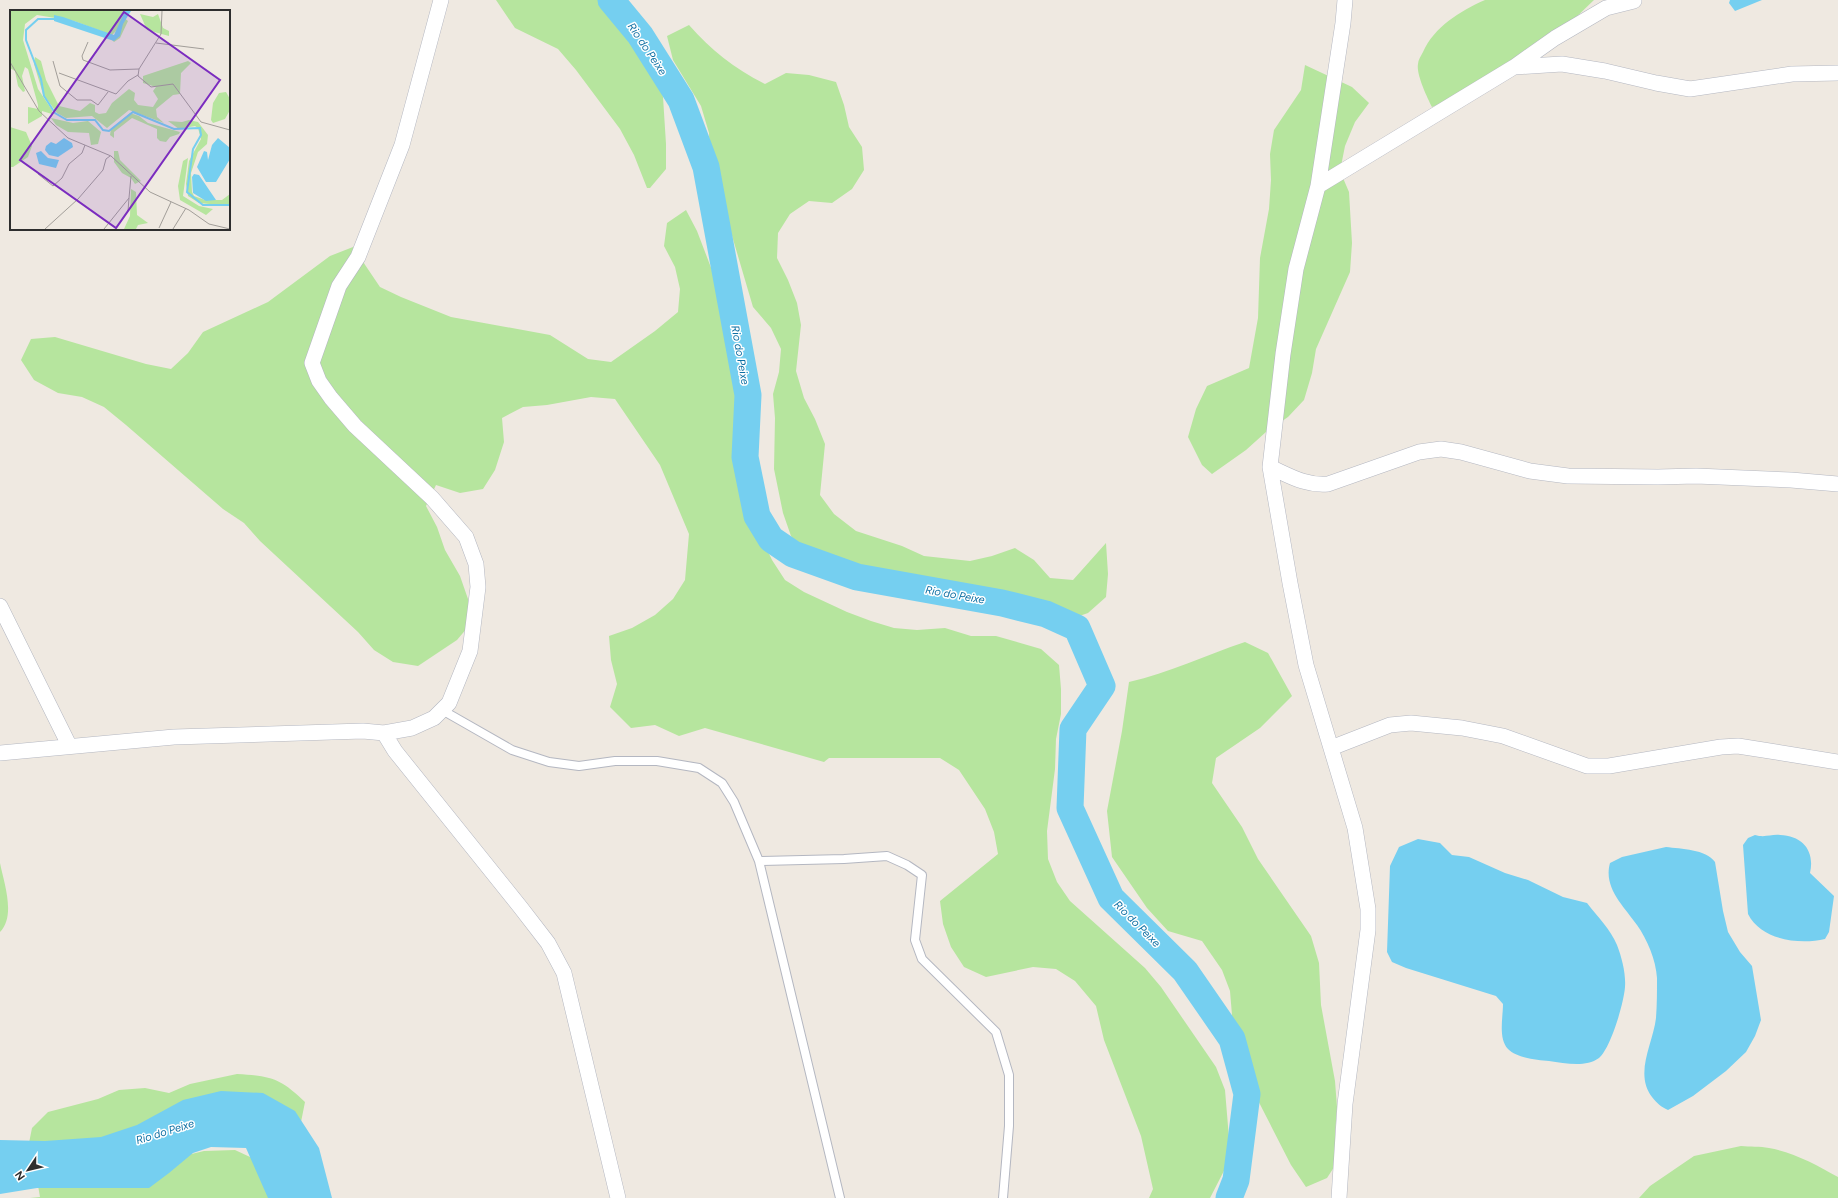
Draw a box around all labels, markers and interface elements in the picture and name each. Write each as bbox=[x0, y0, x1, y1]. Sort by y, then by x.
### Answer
inset map bbox=[10, 10, 230, 230]
water label: Rio do Peixe bbox=[625, 20, 669, 78]
water label: Rio do Peixe bbox=[728, 324, 752, 386]
water label: Rio do Peixe bbox=[924, 583, 986, 607]
water label: Rio do Peixe bbox=[1111, 898, 1163, 950]
water label: Rio do Peixe bbox=[134, 1117, 196, 1147]
north arrow bbox=[8, 1150, 48, 1190]
text: N bbox=[12, 1168, 28, 1183]

